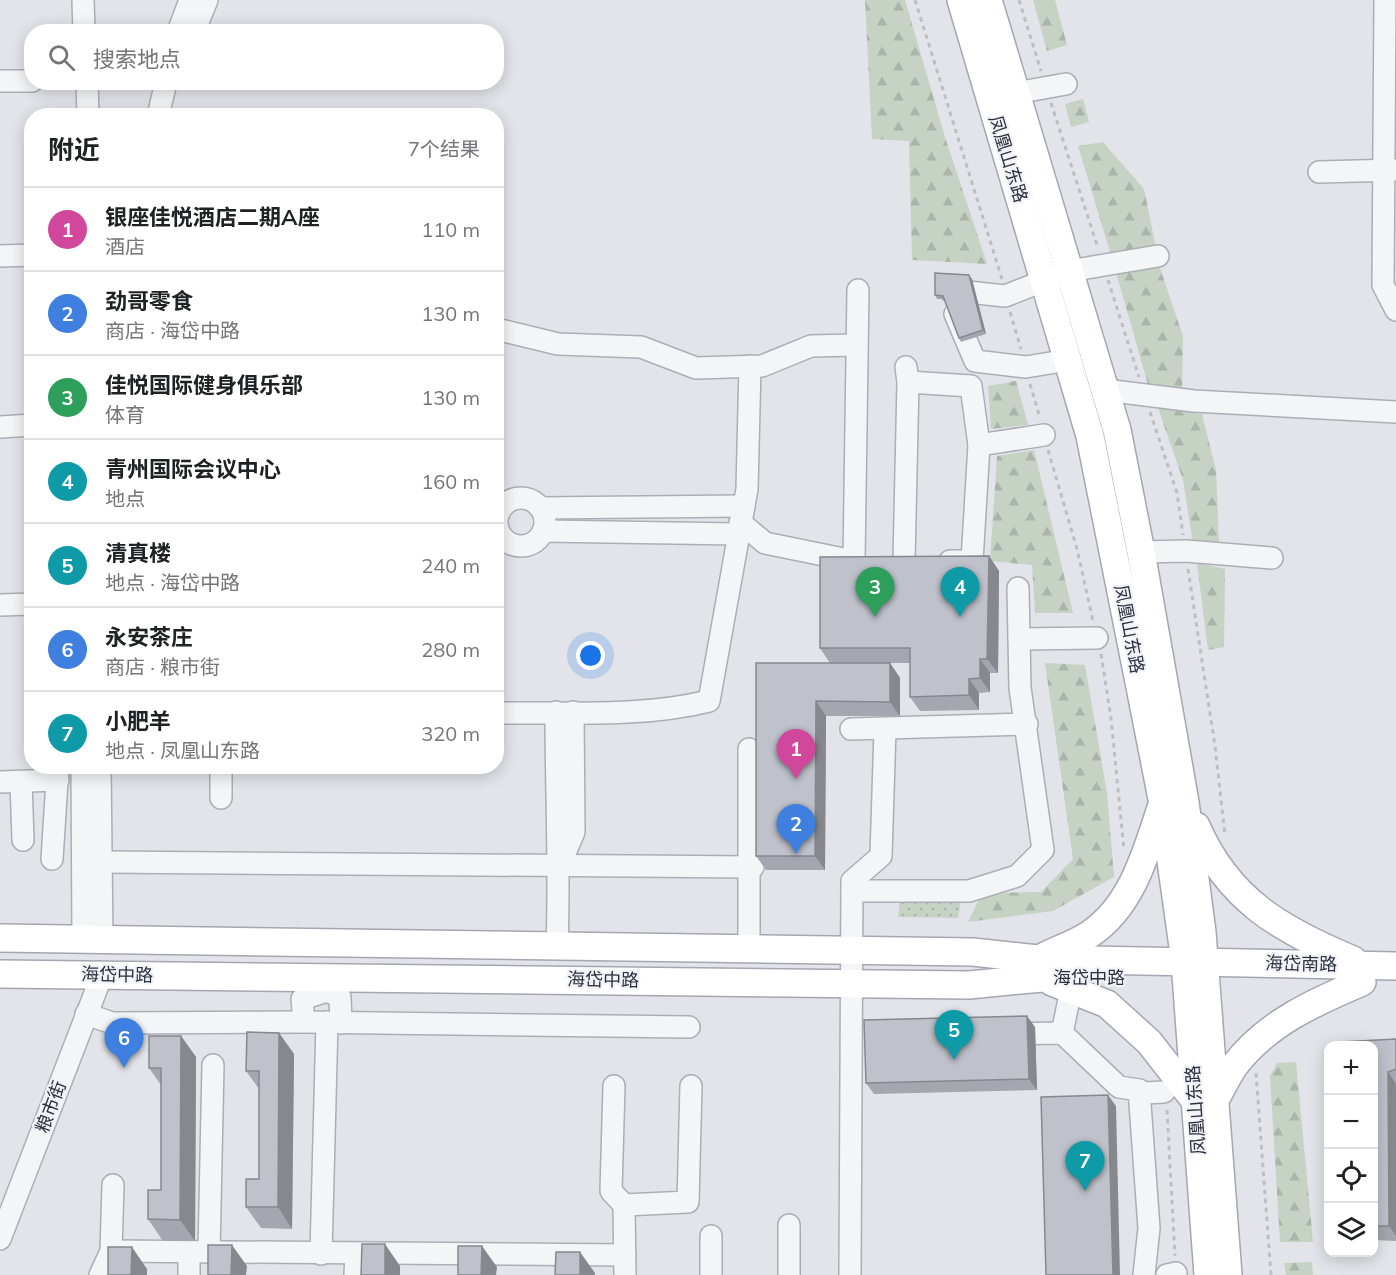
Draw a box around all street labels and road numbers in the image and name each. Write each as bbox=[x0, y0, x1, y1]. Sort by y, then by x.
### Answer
street label: 凤凰山东路 bbox=[984, 112, 1033, 205]
street label: 凤凰山东路 bbox=[1110, 583, 1149, 675]
street label: 海岱南路 bbox=[1265, 951, 1337, 976]
street label: 海岱中路 bbox=[81, 962, 153, 987]
street label: 海岱中路 bbox=[1053, 966, 1125, 989]
street label: 海岱中路 bbox=[567, 967, 639, 992]
street label: 凤凰山东路 bbox=[1181, 1064, 1210, 1156]
street label: 粮市街 bbox=[30, 1077, 71, 1136]

